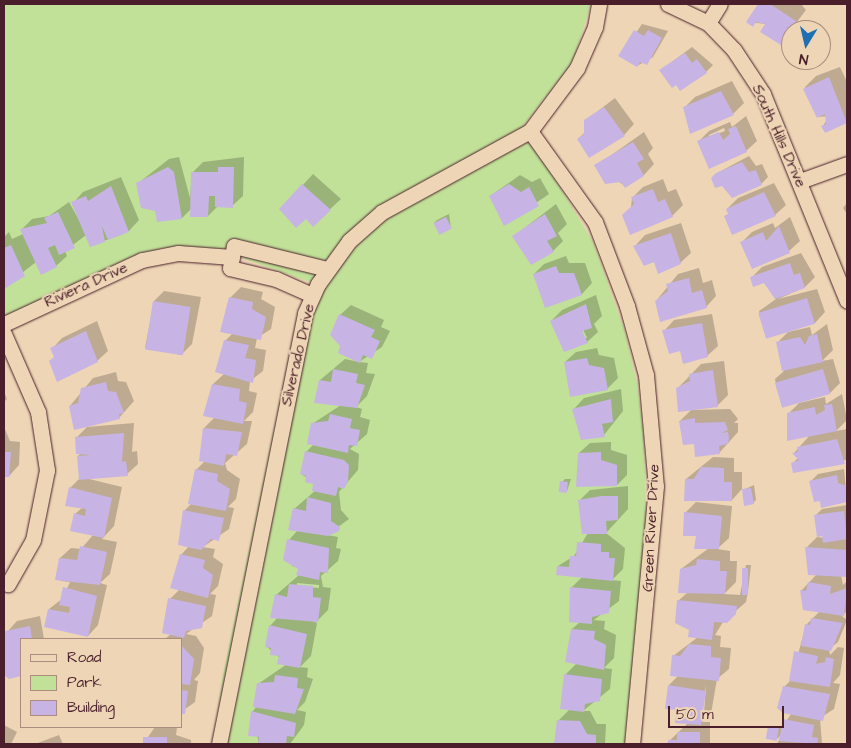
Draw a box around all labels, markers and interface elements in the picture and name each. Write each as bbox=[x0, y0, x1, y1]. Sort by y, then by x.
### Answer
north arrow bbox=[781, 20, 831, 70]
text: N bbox=[798, 48, 810, 69]
street label: South Hills Drive bbox=[748, 82, 810, 190]
street label: Riviera Drive bbox=[42, 259, 130, 311]
street label: Silverado Drive bbox=[277, 302, 319, 408]
street label: Green River Drive bbox=[639, 464, 663, 592]
legend bbox=[20, 638, 182, 728]
text: Road bbox=[67, 647, 101, 668]
text: Park bbox=[67, 672, 102, 693]
scale bar bbox=[671, 696, 787, 728]
text: Building bbox=[67, 697, 115, 718]
text: 50 m bbox=[676, 704, 714, 725]

